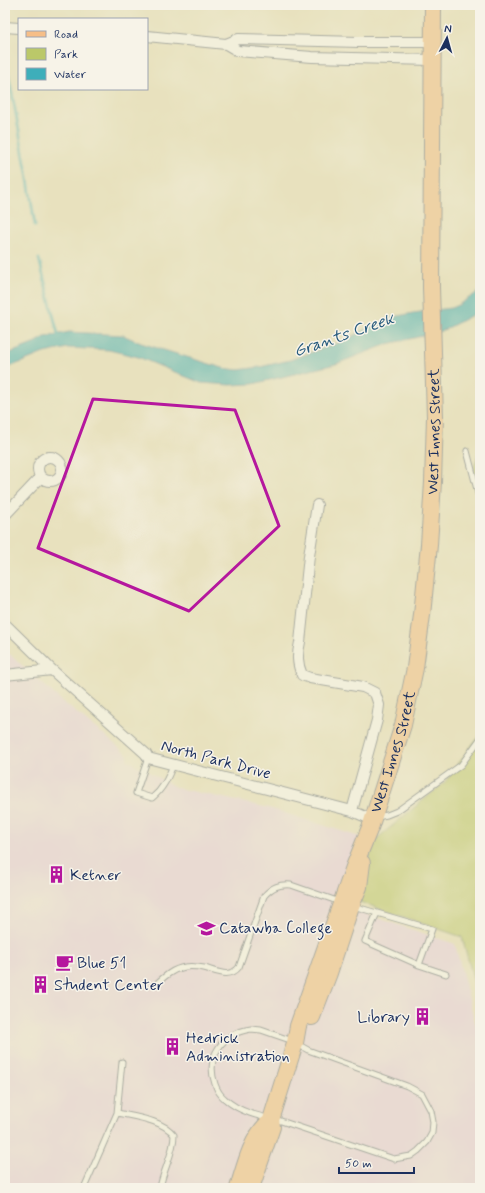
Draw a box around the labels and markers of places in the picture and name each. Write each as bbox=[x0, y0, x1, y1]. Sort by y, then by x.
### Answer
building icon: Ketner bbox=[47, 865, 67, 885]
place label: Ketner bbox=[70, 865, 122, 886]
school or university icon: Catawba College bbox=[196, 918, 216, 938]
place label: Catawba College bbox=[219, 918, 332, 940]
cafe icon: Blue 51 bbox=[54, 953, 74, 973]
place label: Blue 51 bbox=[77, 953, 126, 974]
building icon: Student Center bbox=[31, 975, 51, 995]
place label: Student Center bbox=[54, 975, 164, 996]
place label: Library bbox=[357, 1007, 410, 1028]
building icon: Library bbox=[413, 1007, 433, 1027]
place label: Hedrick Administration bbox=[186, 1028, 290, 1067]
building icon: Hedrick Administration bbox=[163, 1037, 183, 1057]

